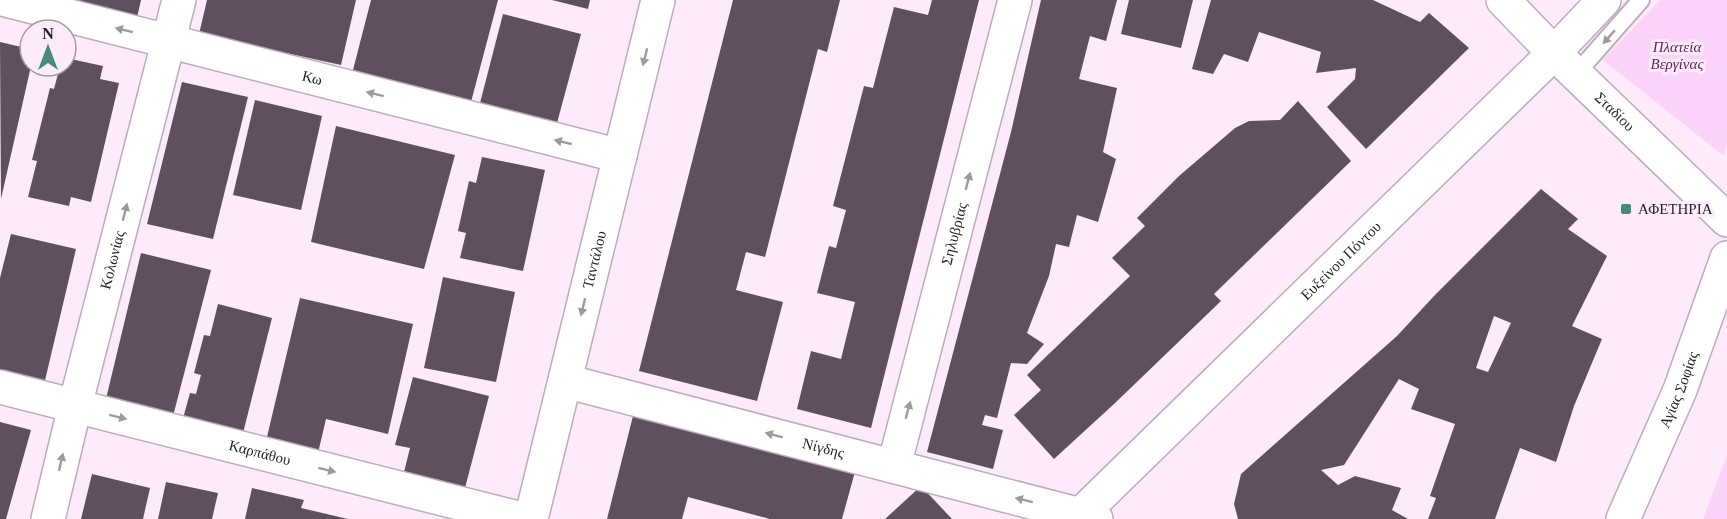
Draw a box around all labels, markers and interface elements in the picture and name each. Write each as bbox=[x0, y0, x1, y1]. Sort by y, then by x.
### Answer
north arrow bbox=[18, 18, 78, 78]
text: N bbox=[42, 25, 54, 42]
one-way arrow bbox=[115, 25, 134, 35]
one-way arrow bbox=[1603, 29, 1616, 44]
park label: Πλατεία Βεργίνας bbox=[1651, 39, 1704, 72]
one-way arrow bbox=[639, 48, 649, 66]
street label: Κω bbox=[301, 68, 324, 88]
one-way arrow bbox=[365, 88, 384, 98]
street label: Σταδίου bbox=[1592, 89, 1638, 134]
one-way arrow bbox=[554, 137, 572, 146]
one-way arrow bbox=[964, 171, 974, 190]
street label: Σηλυβρίας bbox=[939, 201, 970, 267]
place label: ΑΦΕΤΗΡΙΑ bbox=[1638, 201, 1713, 217]
marker: ΑΦΕΤΗΡΙΑ bbox=[1619, 202, 1633, 216]
one-way arrow bbox=[120, 203, 130, 221]
street label: Ευξείνου Πόντου bbox=[1298, 218, 1384, 303]
street label: Κολωνίας bbox=[97, 229, 128, 291]
street label: Ταντάλου bbox=[580, 229, 609, 290]
one-way arrow bbox=[578, 298, 588, 317]
street label: Αγίας Σοφίας bbox=[1656, 349, 1701, 430]
one-way arrow bbox=[904, 401, 914, 419]
one-way arrow bbox=[109, 413, 127, 423]
one-way arrow bbox=[765, 430, 784, 440]
street label: Νίγδης bbox=[801, 435, 846, 461]
street label: Καρπάθου bbox=[227, 437, 292, 468]
one-way arrow bbox=[57, 453, 67, 471]
one-way arrow bbox=[318, 465, 336, 475]
one-way arrow bbox=[1015, 495, 1033, 505]

